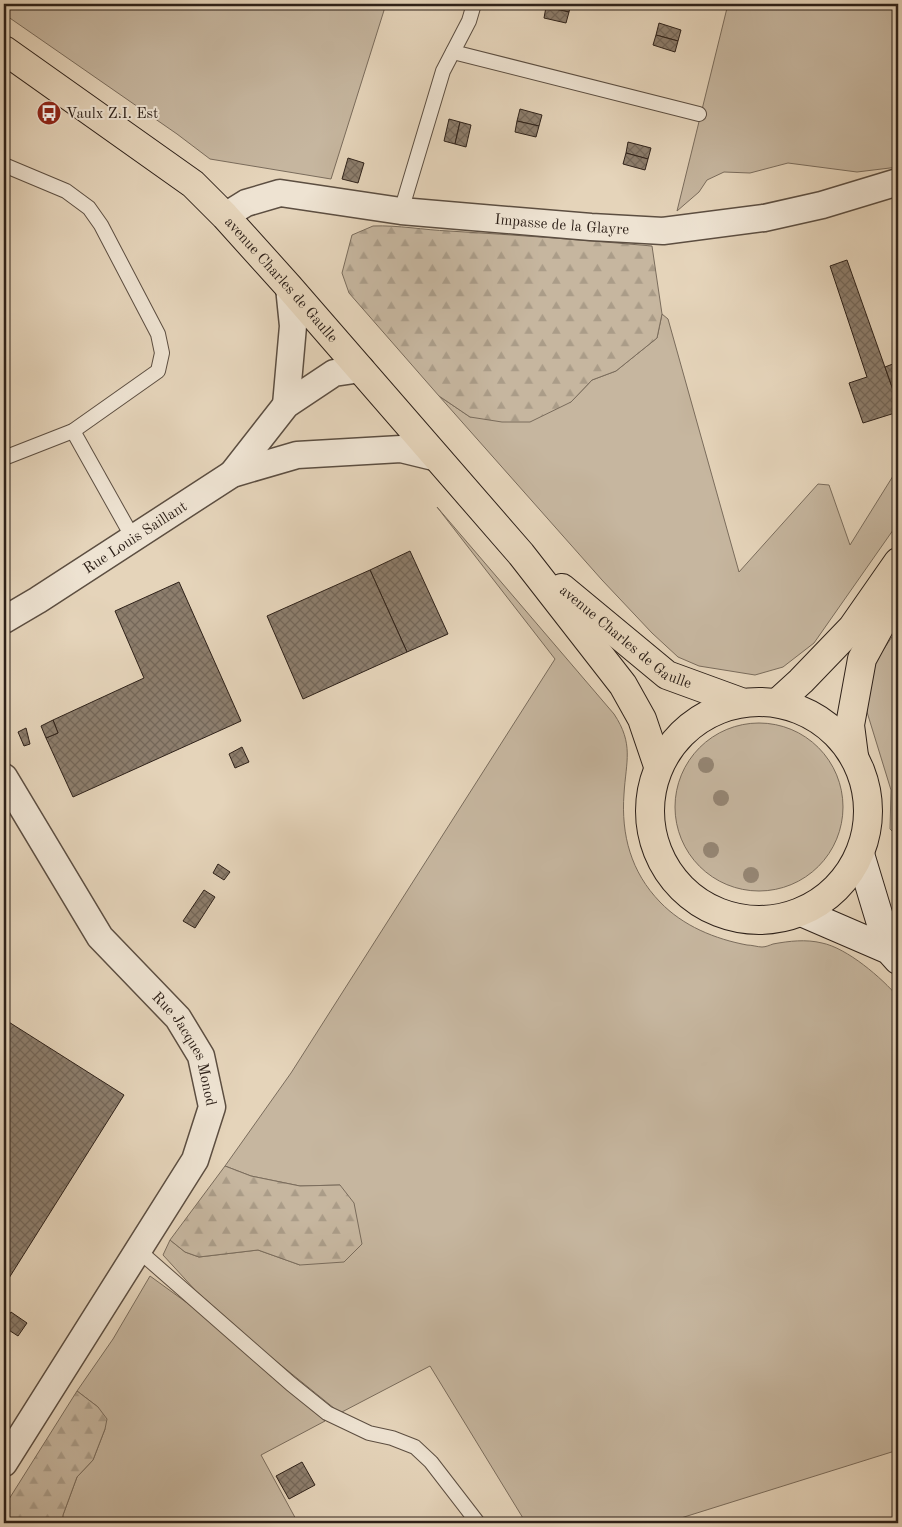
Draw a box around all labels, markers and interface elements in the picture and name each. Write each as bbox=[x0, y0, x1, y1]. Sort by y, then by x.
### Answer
bus stop icon: Vaulx Z.I. Est bbox=[36, 100, 62, 126]
place label: Vaulx Z.I. Est bbox=[66, 107, 158, 122]
street label: Impasse de la Glayre bbox=[494, 213, 630, 238]
street label: avenue Charles de Gaulle bbox=[221, 215, 340, 346]
street label: Rue Louis Saillant bbox=[81, 499, 190, 577]
street label: avenue Charles de Gaulle bbox=[556, 583, 693, 692]
street label: Rue Jacques Monod bbox=[148, 990, 218, 1108]

